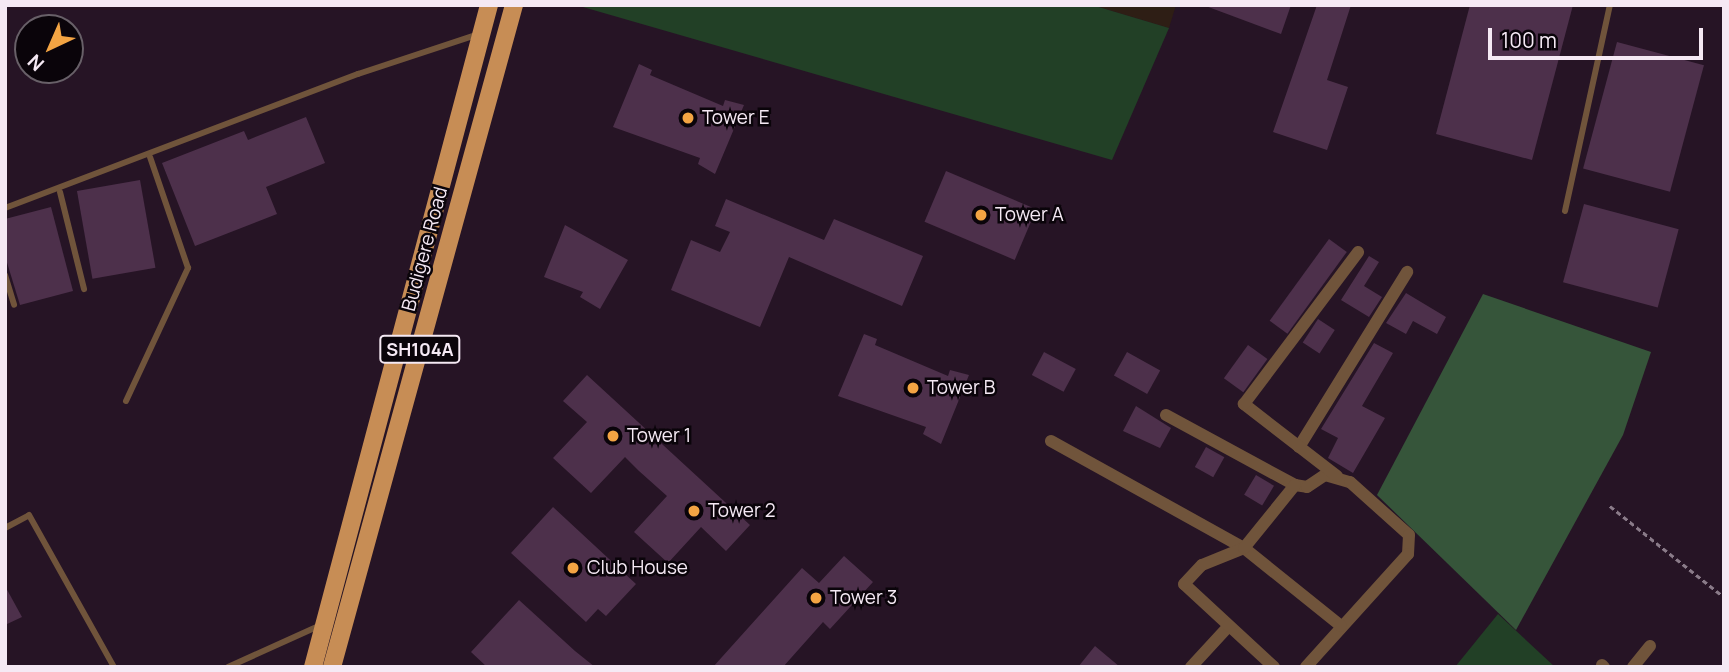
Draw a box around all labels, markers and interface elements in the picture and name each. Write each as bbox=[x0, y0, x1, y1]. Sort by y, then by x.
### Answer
north arrow bbox=[14, 14, 84, 84]
scale bar bbox=[1491, 14, 1706, 58]
text: 100 m bbox=[1501, 26, 1557, 54]
text: N bbox=[22, 49, 50, 77]
place label: Tower E bbox=[702, 107, 769, 129]
marker: Tower E bbox=[680, 110, 696, 126]
street label: Budigere Road bbox=[397, 184, 453, 314]
place label: Tower A bbox=[995, 204, 1064, 226]
marker: Tower A bbox=[973, 207, 989, 223]
road number: SH104A bbox=[378, 334, 462, 363]
place label: Tower B bbox=[927, 377, 995, 399]
marker: Tower B bbox=[905, 380, 921, 396]
place label: Tower 1 bbox=[627, 425, 691, 447]
marker: Tower 1 bbox=[605, 428, 621, 444]
place label: Tower 2 bbox=[708, 500, 775, 522]
marker: Tower 2 bbox=[686, 503, 702, 519]
place label: Club House bbox=[587, 557, 688, 579]
marker: Club House bbox=[565, 560, 581, 576]
place label: Tower 3 bbox=[830, 587, 897, 609]
marker: Tower 3 bbox=[808, 590, 824, 606]

